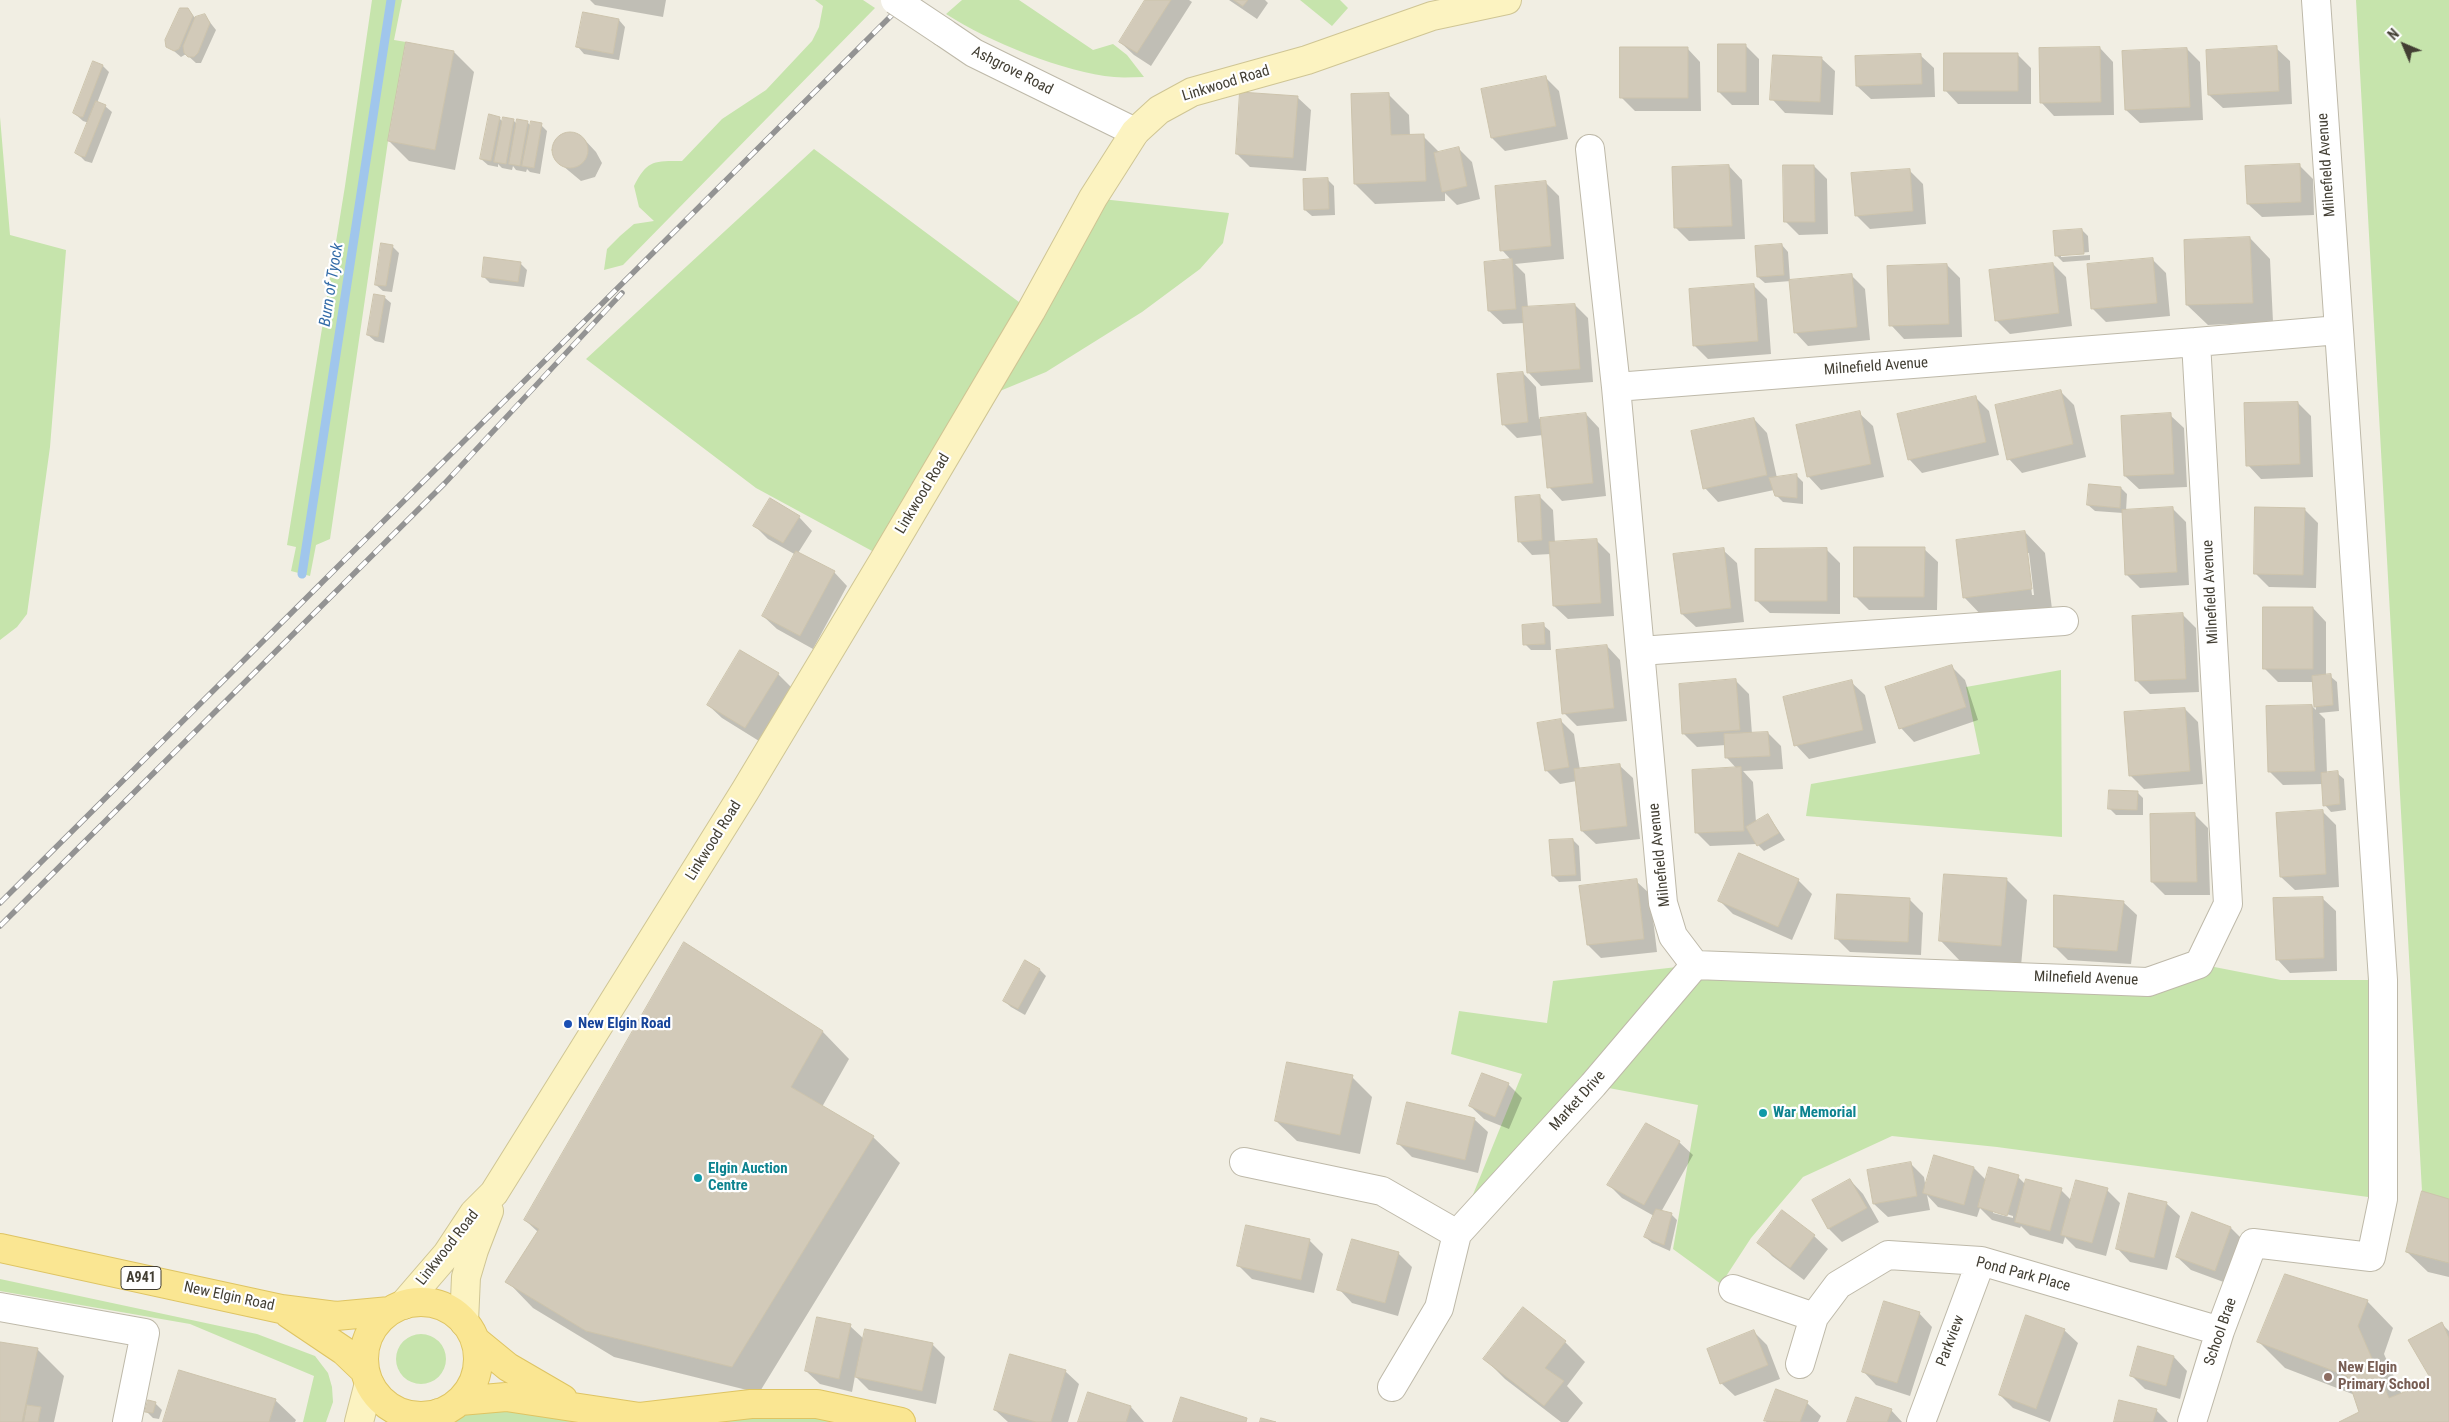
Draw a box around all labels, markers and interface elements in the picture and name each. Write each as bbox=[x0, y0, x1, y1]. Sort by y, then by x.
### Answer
north arrow bbox=[2379, 20, 2429, 70]
text: N bbox=[2385, 26, 2402, 43]
street label: Ashgrove Road bbox=[968, 43, 1056, 99]
street label: Linkwood Road bbox=[1180, 62, 1272, 106]
street label: Milnefield Avenue bbox=[2314, 112, 2340, 218]
water label: Burn of Tyock bbox=[316, 242, 348, 328]
street label: Milnefield Avenue bbox=[1823, 354, 1929, 380]
street label: Linkwood Road bbox=[892, 451, 954, 537]
street label: Milnefield Avenue bbox=[2199, 539, 2223, 645]
street label: Linkwood Road bbox=[682, 798, 746, 884]
street label: Milnefield Avenue bbox=[1646, 802, 1674, 908]
street label: Milnefield Avenue bbox=[2034, 968, 2138, 990]
place label: New Elgin Road bbox=[578, 1015, 671, 1033]
marker: New Elgin Road bbox=[562, 1018, 574, 1030]
street label: Market Drive bbox=[1546, 1067, 1610, 1135]
place label: War Memorial bbox=[1773, 1104, 1856, 1122]
marker: War Memorial bbox=[1757, 1107, 1769, 1119]
place label: Elgin Auction Centre bbox=[708, 1160, 788, 1195]
marker: Elgin Auction Centre bbox=[692, 1172, 704, 1184]
street label: Linkwood Road bbox=[413, 1207, 483, 1289]
street label: Pond Park Place bbox=[1974, 1254, 2072, 1296]
road number: A941 bbox=[121, 1266, 161, 1290]
street label: New Elgin Road bbox=[182, 1279, 276, 1315]
street label: School Brae bbox=[2201, 1296, 2241, 1368]
street label: Parkview bbox=[1933, 1313, 1969, 1369]
place label: New Elgin Primary School bbox=[2338, 1359, 2430, 1394]
marker: New Elgin Primary School bbox=[2322, 1371, 2334, 1383]

